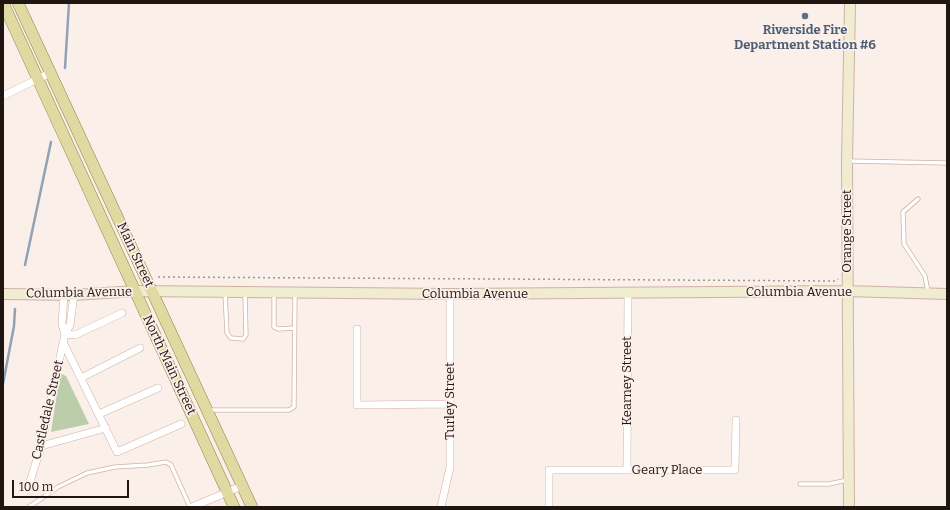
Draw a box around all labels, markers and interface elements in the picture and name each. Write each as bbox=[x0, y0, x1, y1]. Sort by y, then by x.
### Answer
marker: Riverside Fire Department Station #6 bbox=[800, 11, 810, 21]
place label: Riverside Fire Department Station #6 bbox=[734, 22, 876, 53]
street label: Orange Street bbox=[839, 189, 855, 273]
street label: Main Street bbox=[113, 220, 157, 290]
street label: Columbia Avenue bbox=[26, 284, 132, 302]
street label: Columbia Avenue bbox=[746, 284, 852, 300]
street label: Columbia Avenue bbox=[422, 286, 528, 302]
street label: North Main Street bbox=[139, 313, 199, 417]
street label: Kearney Street bbox=[619, 336, 635, 426]
street label: Castledale Street bbox=[29, 359, 67, 461]
street label: Turley Street bbox=[442, 362, 458, 440]
street label: Geary Place bbox=[632, 462, 702, 478]
scale bar bbox=[14, 472, 131, 498]
text: 100 m bbox=[19, 480, 53, 494]

